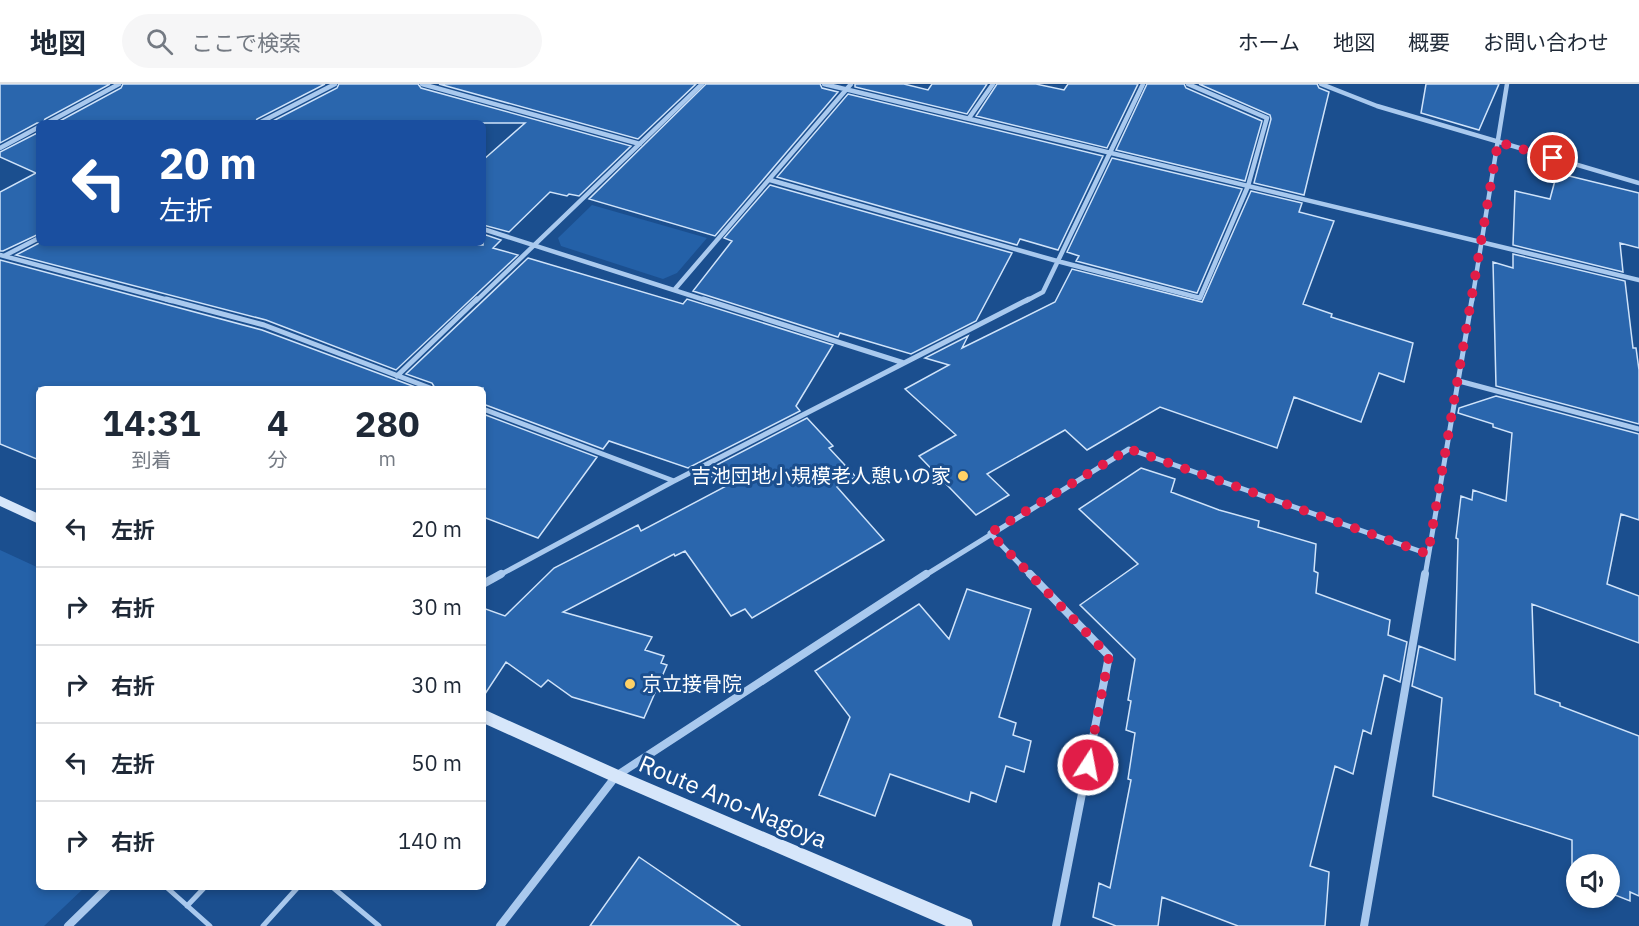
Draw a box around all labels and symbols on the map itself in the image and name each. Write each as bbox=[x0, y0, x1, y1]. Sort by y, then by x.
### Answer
pin bbox=[1527, 132, 1578, 183]
place label: 吉池団地小規模老人憩いの家 bbox=[691, 462, 951, 489]
marker: 吉池団地小規模老人憩いの家 bbox=[956, 469, 970, 483]
place label: 京立接骨院 bbox=[642, 670, 742, 697]
marker: 京立接骨院 bbox=[623, 677, 637, 691]
position arrow bbox=[1056, 733, 1120, 797]
street label: Route Ano-Nagoya bbox=[634, 747, 833, 855]

